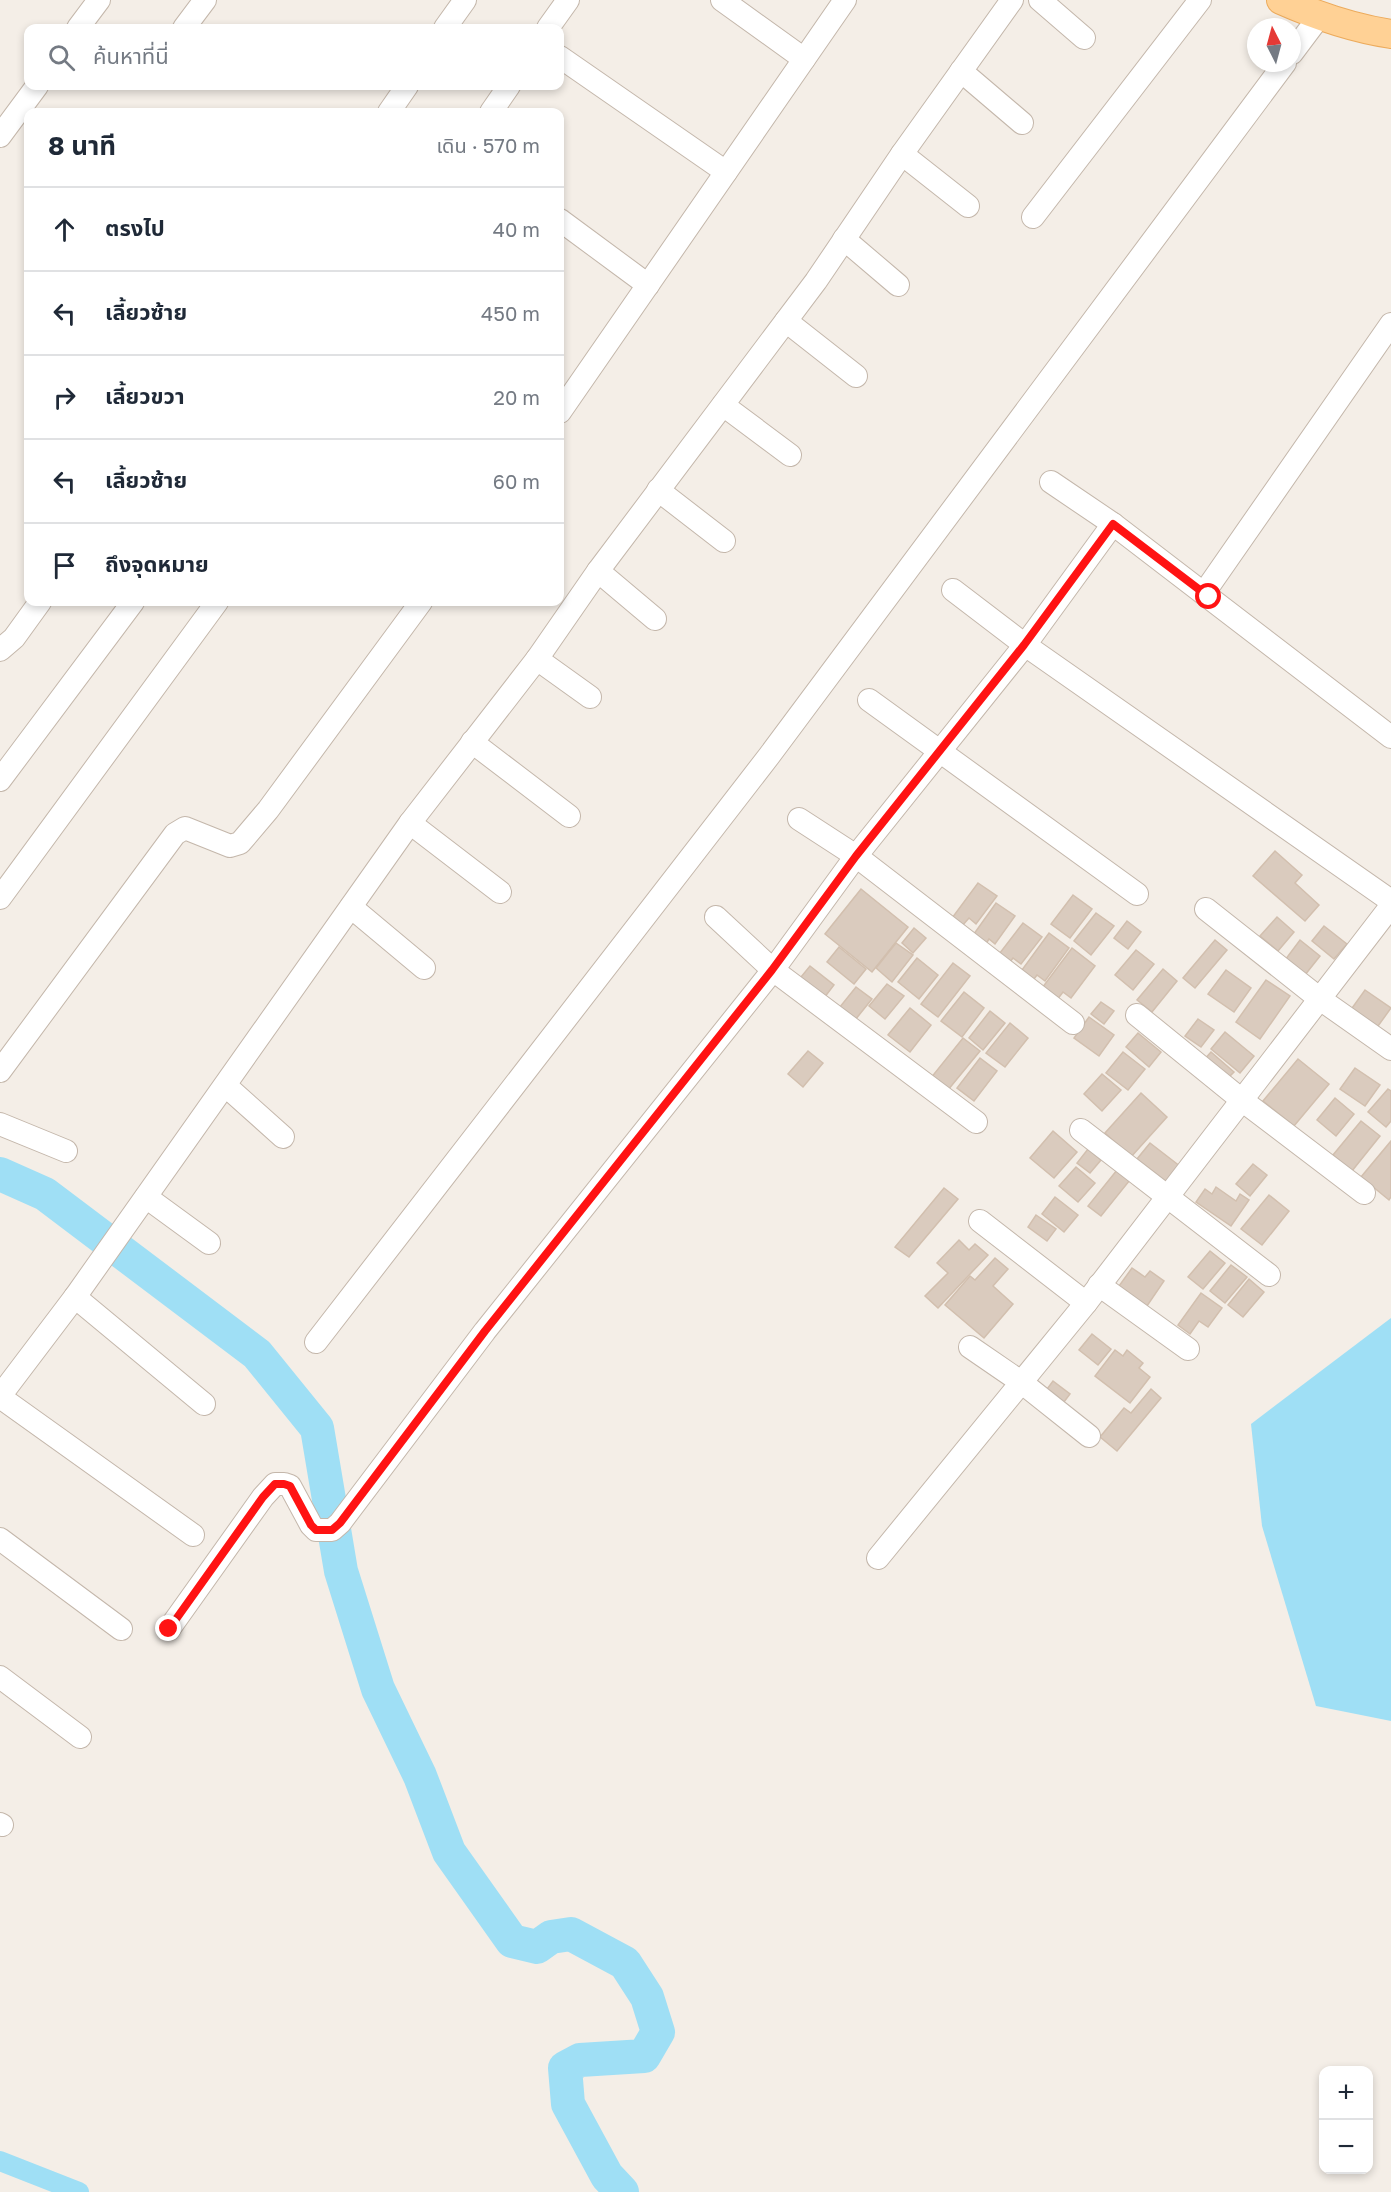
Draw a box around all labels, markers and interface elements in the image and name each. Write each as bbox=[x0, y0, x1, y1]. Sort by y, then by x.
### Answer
north arrow bbox=[1247, 18, 1301, 72]
search box bbox=[24, 24, 564, 90]
icon: search bbox=[45, 41, 78, 74]
text: ค้นหาที่นี่ bbox=[93, 42, 169, 69]
text: 8 นาที bbox=[48, 130, 116, 161]
text: เดิน · 570 m bbox=[436, 133, 540, 157]
icon: ahead bbox=[48, 213, 81, 246]
text: ตรงไป bbox=[105, 214, 165, 241]
text: 40 m bbox=[493, 217, 540, 241]
icon: left bbox=[48, 297, 81, 330]
text: เลี้ยวซ้าย bbox=[105, 298, 187, 325]
text: 450 m bbox=[481, 301, 540, 325]
icon: right bbox=[48, 381, 81, 414]
text: เลี้ยวขวา bbox=[105, 382, 185, 409]
text: 20 m bbox=[493, 385, 540, 409]
icon: left bbox=[48, 465, 81, 498]
text: เลี้ยวซ้าย bbox=[105, 466, 187, 493]
text: 60 m bbox=[493, 469, 540, 493]
icon: arrive bbox=[48, 549, 81, 582]
text: ถึงจุดหมาย bbox=[105, 550, 209, 577]
route start bbox=[1195, 583, 1221, 609]
route end bbox=[155, 1615, 181, 1641]
map controls bbox=[1319, 2066, 1373, 2174]
button: + bbox=[1319, 2066, 1373, 2120]
button: − bbox=[1319, 2120, 1373, 2174]

